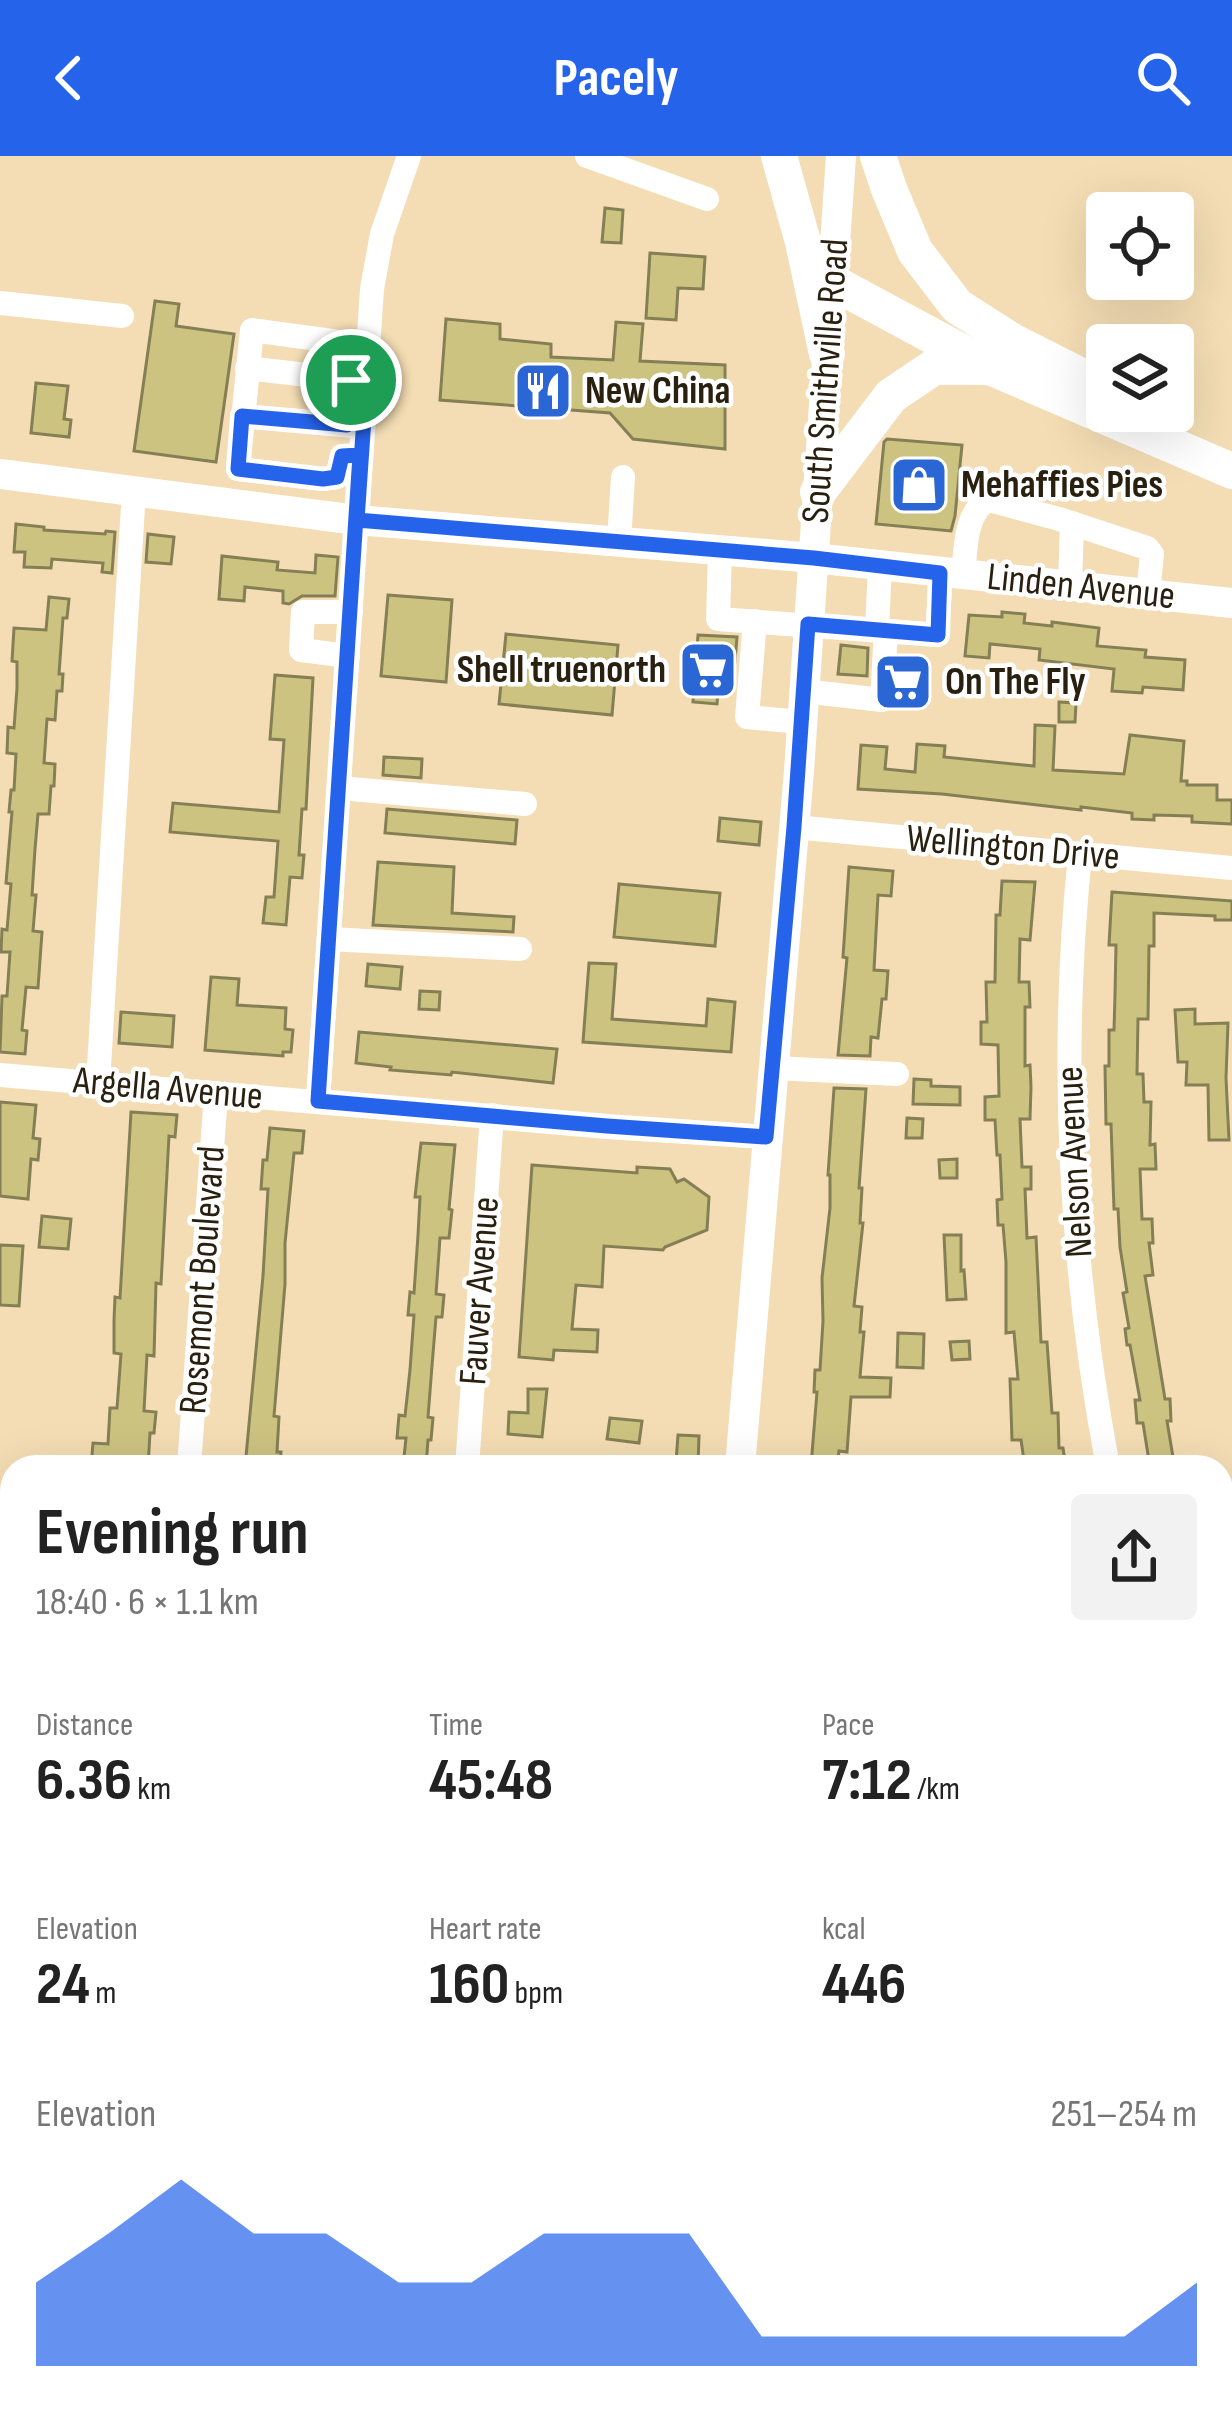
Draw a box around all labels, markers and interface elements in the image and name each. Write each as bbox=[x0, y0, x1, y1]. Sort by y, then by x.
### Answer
icon: back bbox=[36, 45, 102, 111]
icon: search bbox=[1130, 45, 1196, 111]
text: Pacely bbox=[553, 46, 679, 111]
map controls bbox=[1086, 192, 1194, 432]
button: locate bbox=[1086, 192, 1194, 300]
street label: South Smithville Road bbox=[793, 237, 859, 525]
button: layers bbox=[1086, 324, 1194, 432]
pin bbox=[300, 329, 402, 431]
icon: arrive bbox=[318, 347, 384, 413]
restaurant icon: New China bbox=[512, 360, 574, 422]
place label: New China bbox=[585, 368, 731, 415]
shop icon: Mehaffies Pies bbox=[888, 454, 950, 516]
place label: Mehaffies Pies bbox=[961, 462, 1163, 509]
street label: Linden Avenue bbox=[985, 554, 1177, 620]
supermarket icon: Shell truenorth bbox=[677, 639, 739, 701]
place label: Shell truenorth bbox=[457, 647, 666, 694]
supermarket icon: On The Fly bbox=[872, 651, 934, 713]
place label: On The Fly bbox=[945, 659, 1086, 706]
street label: Wellington Drive bbox=[904, 815, 1122, 881]
street label: Argella Avenue bbox=[70, 1057, 265, 1121]
street label: Nelson Avenue bbox=[1047, 1065, 1103, 1259]
street label: Rosemont Boulevard bbox=[170, 1144, 236, 1416]
street label: Fauver Avenue bbox=[450, 1195, 510, 1387]
text: Evening run bbox=[36, 1494, 309, 1573]
button: share bbox=[1071, 1494, 1197, 1620]
text: 18:40 · 6 × 1.1 km bbox=[36, 1579, 259, 1626]
text: Distance bbox=[36, 1705, 133, 1745]
text: Time bbox=[429, 1705, 483, 1745]
text: Pace bbox=[822, 1705, 875, 1745]
text: 6.36 bbox=[36, 1745, 132, 1817]
text: 45:48 bbox=[429, 1745, 553, 1817]
text: 7:12 bbox=[822, 1745, 912, 1817]
text: km bbox=[132, 1769, 171, 1809]
text: /km bbox=[912, 1769, 960, 1809]
text: Elevation bbox=[36, 1909, 138, 1949]
text: Heart rate bbox=[429, 1909, 542, 1949]
text: kcal bbox=[822, 1909, 866, 1949]
text: 24 bbox=[36, 1949, 90, 2021]
text: 160 bbox=[429, 1949, 509, 2021]
text: 446 bbox=[822, 1949, 906, 2021]
text: m bbox=[90, 1973, 116, 2013]
text: bpm bbox=[509, 1973, 563, 2013]
text: Elevation bbox=[36, 2091, 156, 2138]
text: 251–254 m bbox=[1051, 2091, 1197, 2138]

